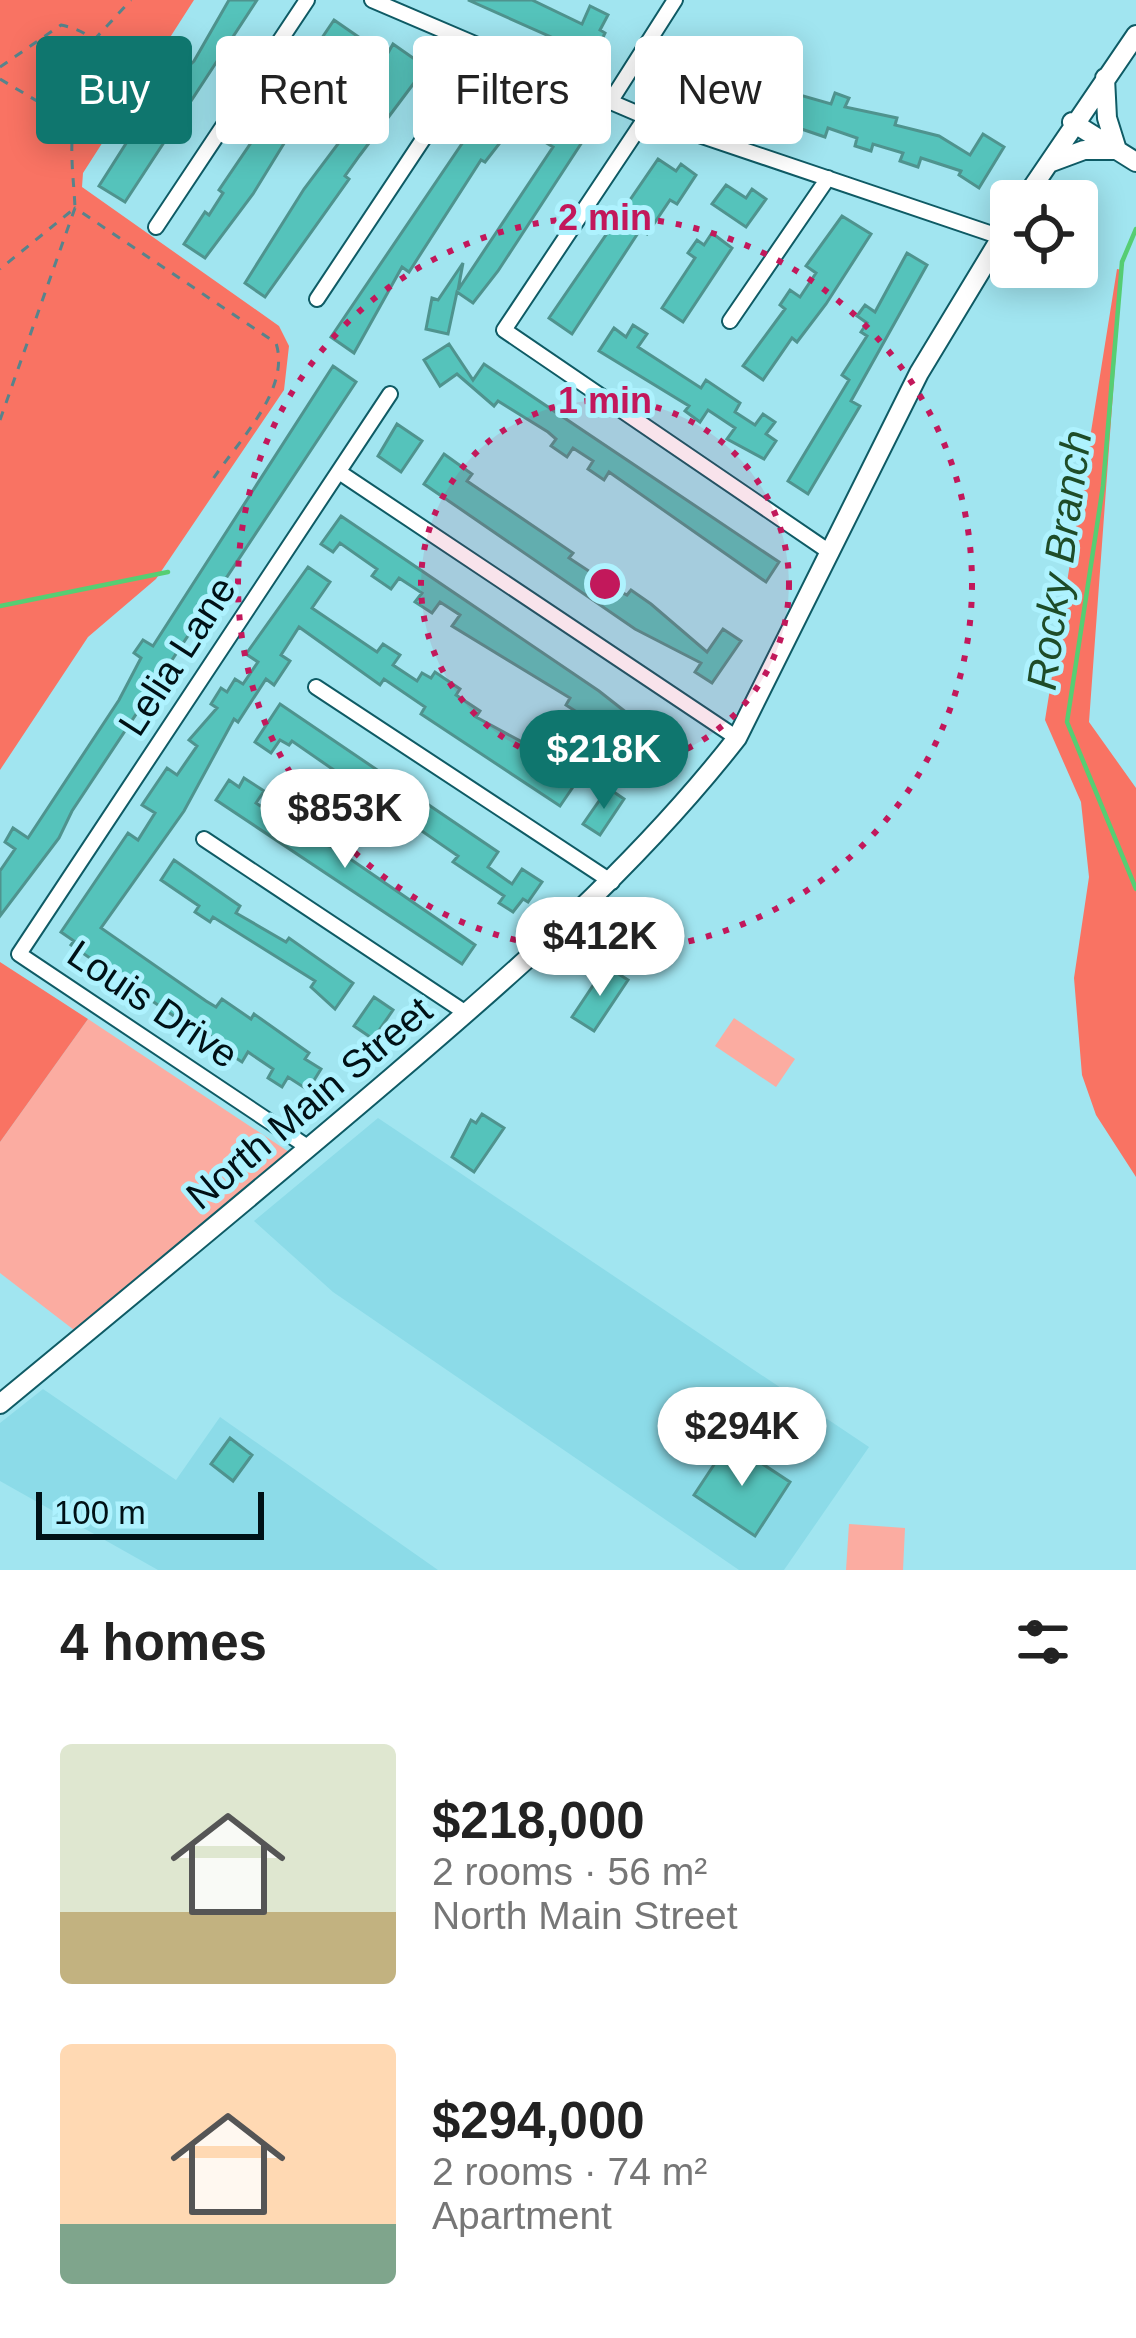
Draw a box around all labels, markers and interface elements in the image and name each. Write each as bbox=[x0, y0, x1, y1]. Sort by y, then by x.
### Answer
chip: Buy bbox=[36, 36, 192, 144]
chip: Rent bbox=[216, 36, 389, 144]
chip: Filters bbox=[413, 36, 611, 144]
chip: New bbox=[635, 36, 803, 144]
map controls bbox=[990, 180, 1098, 288]
button: locate bbox=[990, 180, 1098, 288]
text: 2 min bbox=[558, 197, 652, 238]
text: 1 min bbox=[558, 380, 652, 421]
water label: Rocky Branch bbox=[1018, 427, 1100, 693]
centre of rings bbox=[584, 563, 626, 605]
street label: Lelia Lane bbox=[110, 569, 244, 743]
pin: $218K bbox=[520, 710, 688, 812]
text: $218K bbox=[547, 727, 661, 770]
pin: $853K bbox=[261, 769, 429, 871]
text: $853K bbox=[288, 786, 402, 829]
pin: $412K bbox=[516, 897, 684, 999]
text: $412K bbox=[543, 914, 657, 957]
street label: Louis Drive bbox=[60, 932, 246, 1076]
street label: North Main Street bbox=[178, 988, 440, 1218]
pin: $294K bbox=[658, 1387, 826, 1489]
text: $294K bbox=[685, 1404, 799, 1447]
scale bar bbox=[36, 1486, 264, 1539]
text: 100 m bbox=[54, 1494, 146, 1531]
icon: filters bbox=[1010, 1609, 1076, 1675]
text: 4 homes bbox=[60, 1614, 267, 1671]
icon: home bbox=[156, 1792, 300, 1936]
text: $218,000 bbox=[432, 1792, 645, 1849]
text: 2 rooms · 56 m² bbox=[432, 1850, 707, 1893]
text: North Main Street bbox=[432, 1894, 738, 1937]
icon: home bbox=[156, 2092, 300, 2236]
text: $294,000 bbox=[432, 2092, 645, 2149]
text: 2 rooms · 74 m² bbox=[432, 2150, 707, 2193]
text: Apartment bbox=[432, 2194, 612, 2237]

